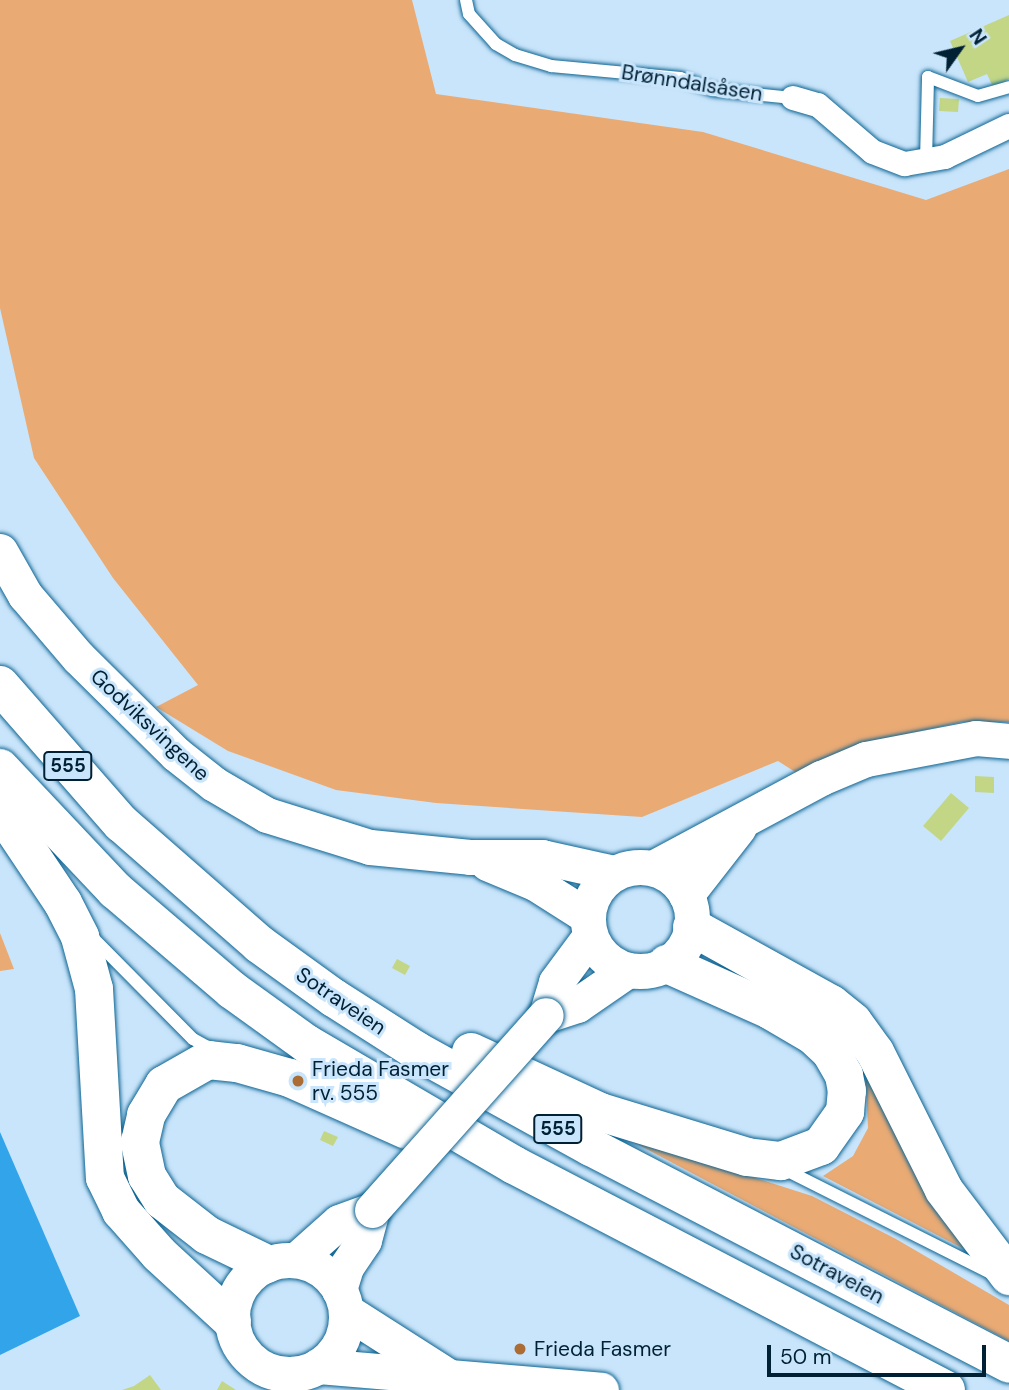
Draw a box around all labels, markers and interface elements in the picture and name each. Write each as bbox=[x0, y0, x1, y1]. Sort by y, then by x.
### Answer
north arrow bbox=[925, 14, 995, 84]
text: N bbox=[964, 24, 992, 50]
street label: Brønndalsåsen bbox=[620, 59, 764, 107]
street label: Godviksvingene bbox=[85, 664, 215, 786]
road number: 555 bbox=[42, 750, 94, 782]
street label: Sotraveien bbox=[291, 962, 391, 1040]
place label: Frieda Fasmer rv. 555 bbox=[312, 1056, 449, 1106]
marker: Frieda Fasmer rv. 555 bbox=[290, 1073, 306, 1089]
road number: 555 bbox=[532, 1114, 584, 1144]
street label: Sotraveien bbox=[786, 1239, 888, 1309]
scale bar bbox=[771, 1330, 990, 1374]
place label: Frieda Fasmer bbox=[534, 1336, 671, 1362]
marker: Frieda Fasmer bbox=[512, 1341, 528, 1357]
text: 50 m bbox=[780, 1343, 831, 1371]

